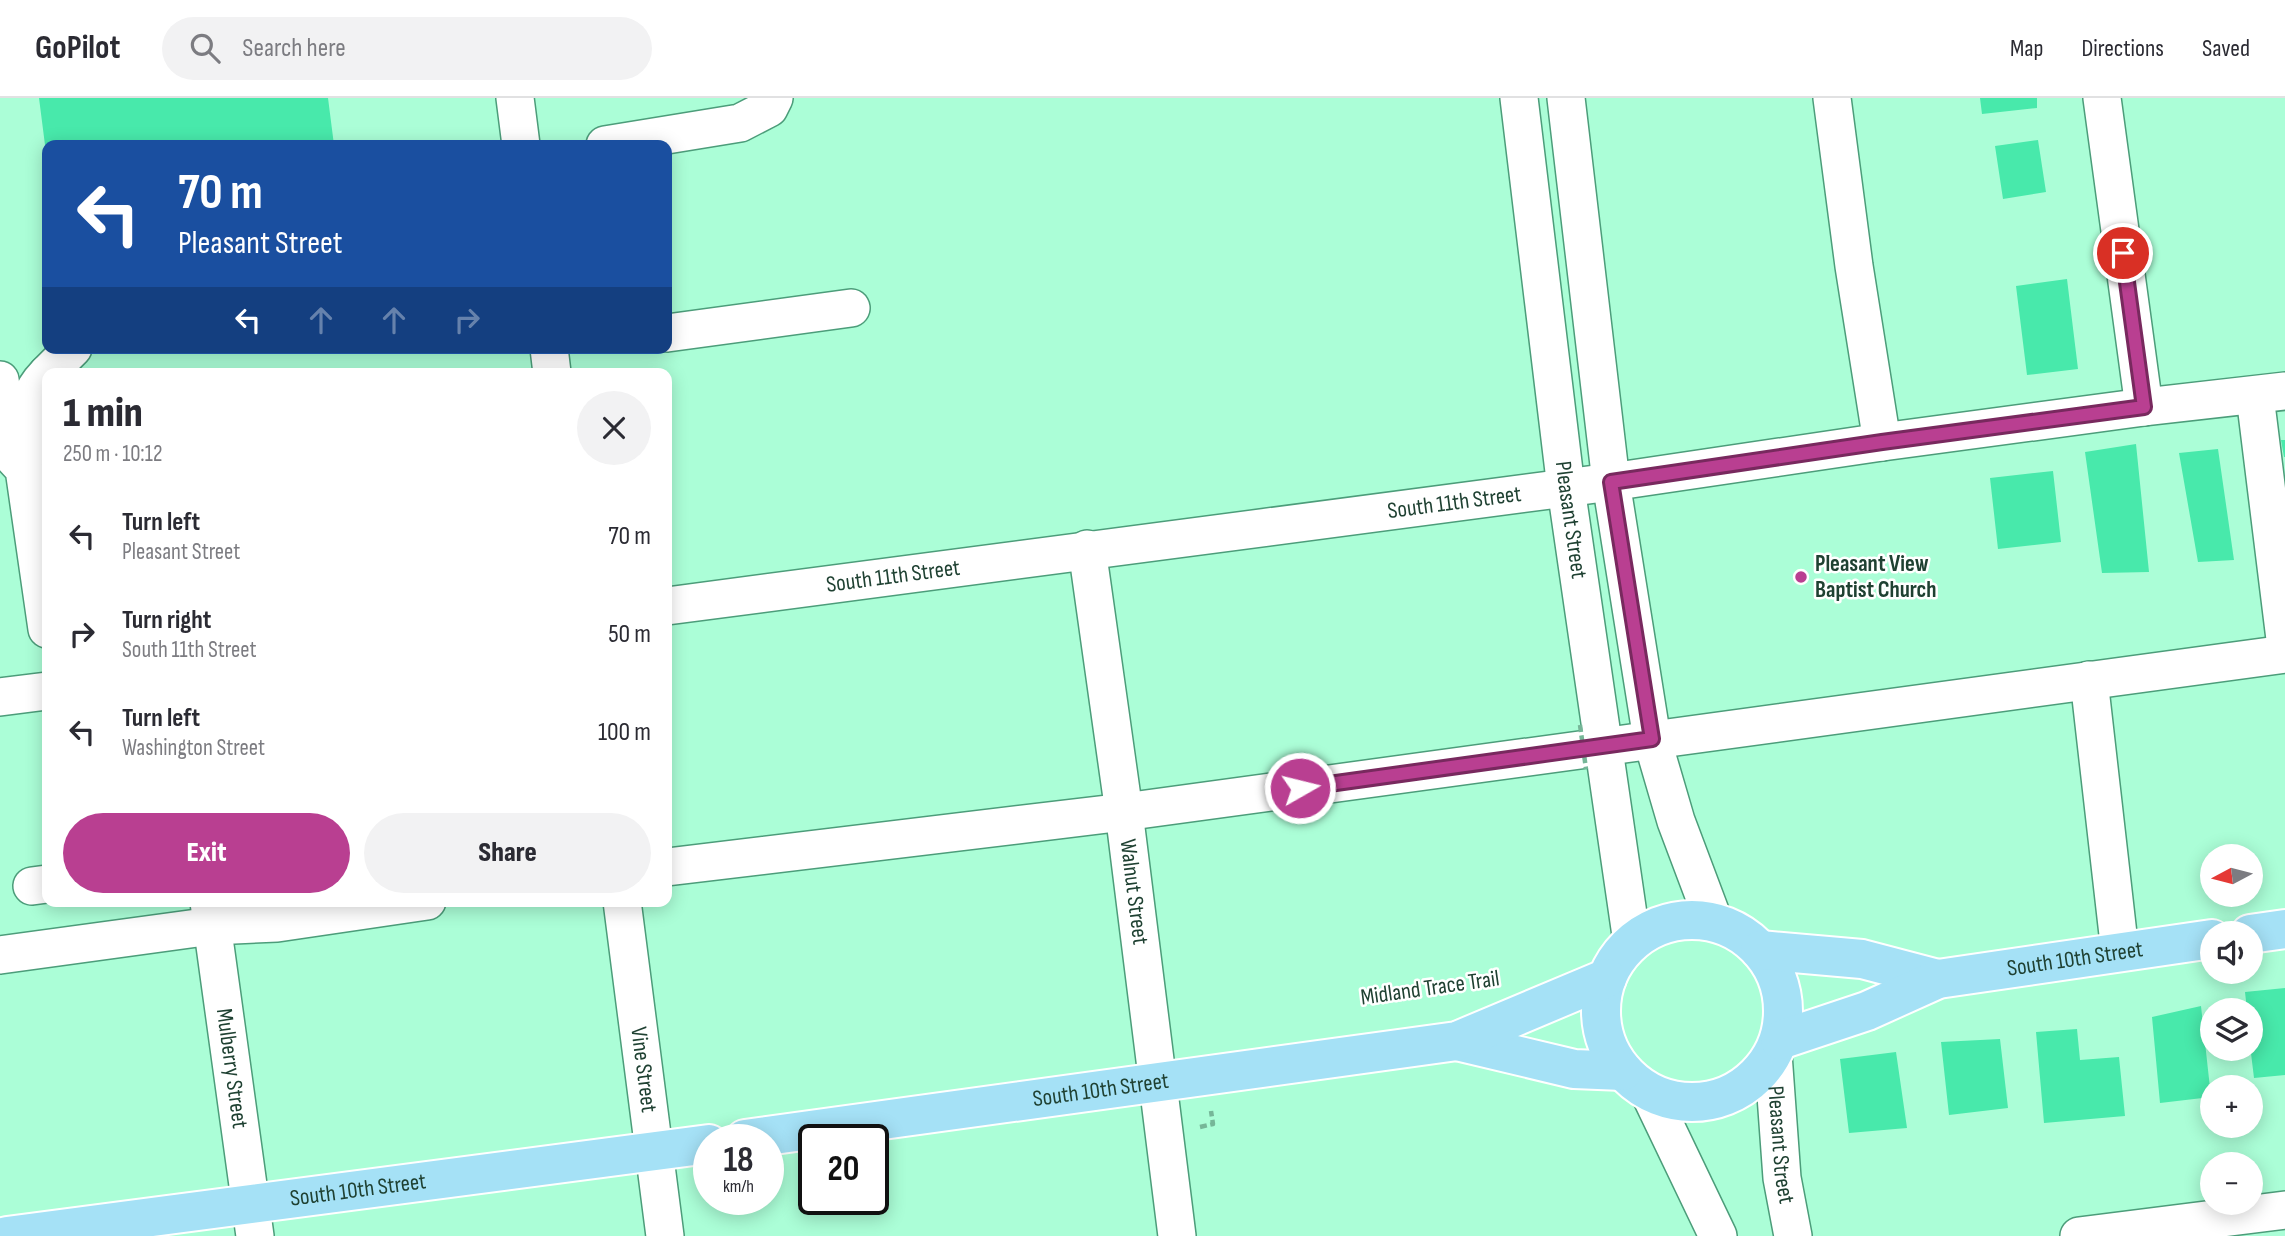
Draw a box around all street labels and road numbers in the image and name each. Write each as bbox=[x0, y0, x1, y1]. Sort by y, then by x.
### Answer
street label: Pleasant Street bbox=[1549, 459, 1593, 580]
street label: South 11th Street bbox=[1386, 480, 1523, 525]
street label: South 11th Street bbox=[824, 554, 962, 599]
street label: Walnut Street bbox=[1113, 837, 1154, 946]
street label: South 10th Street bbox=[2005, 935, 2145, 983]
street label: Midland Trace Trail bbox=[1359, 964, 1501, 1012]
street label: Mulberry Street bbox=[210, 1007, 254, 1130]
street label: Vine Street bbox=[624, 1025, 663, 1114]
street label: South 10th Street bbox=[1031, 1067, 1170, 1113]
street label: Pleasant Street bbox=[1761, 1085, 1801, 1206]
street label: South 10th Street bbox=[288, 1167, 428, 1213]

